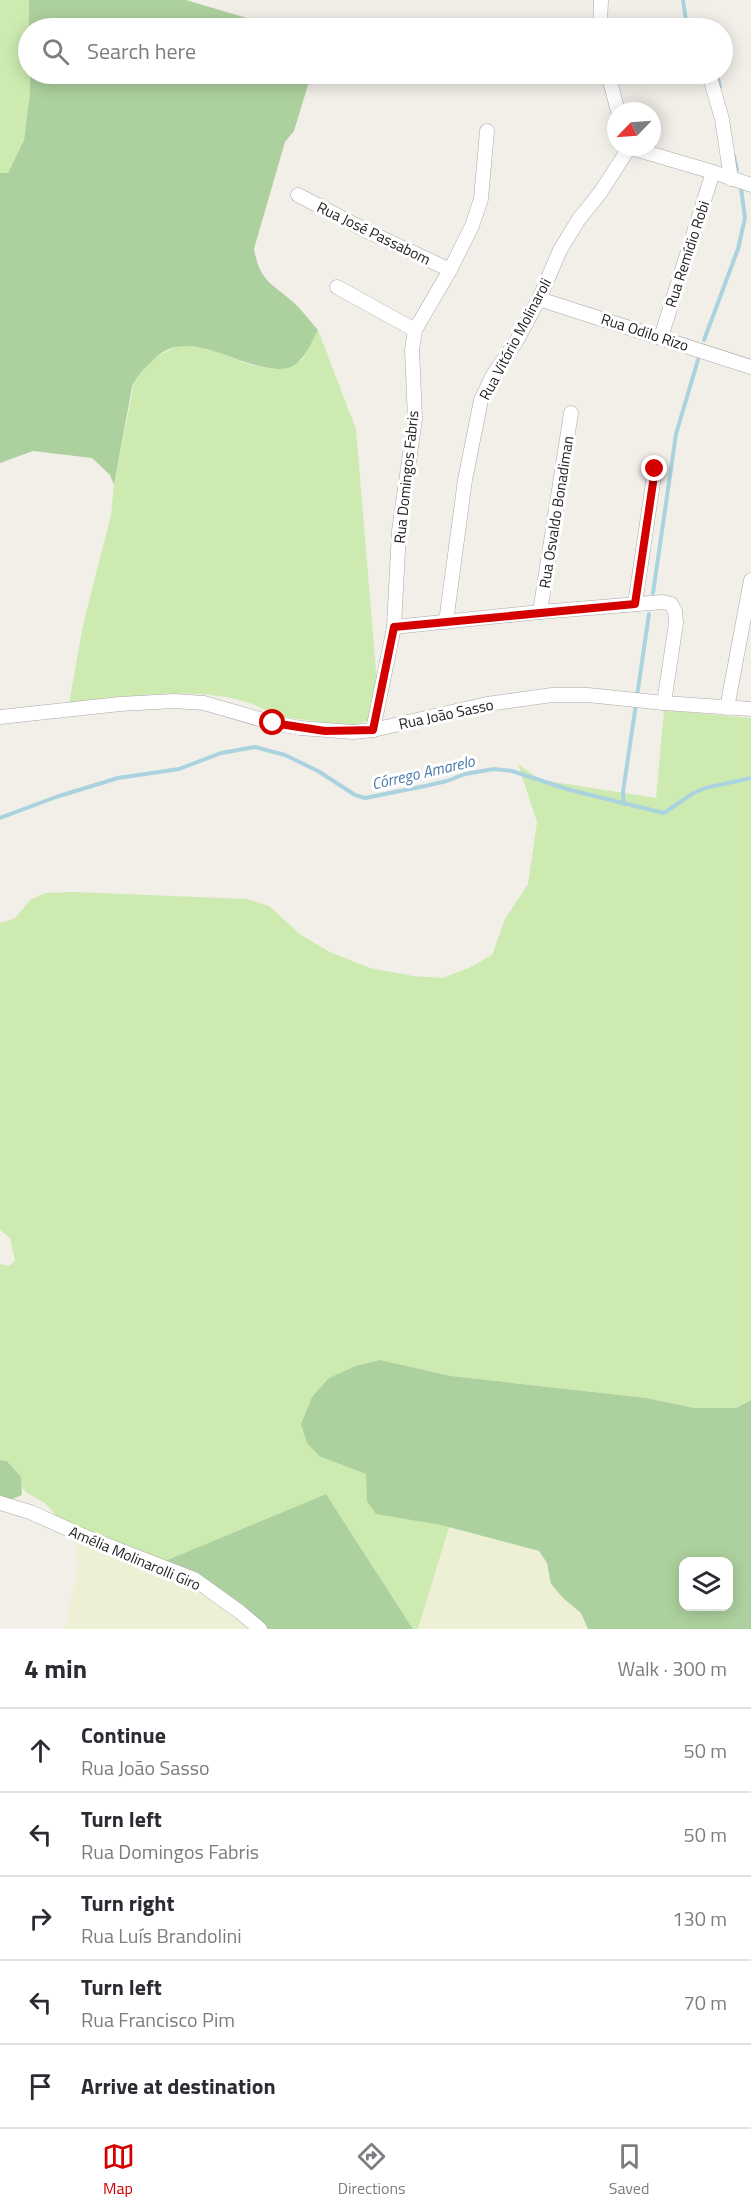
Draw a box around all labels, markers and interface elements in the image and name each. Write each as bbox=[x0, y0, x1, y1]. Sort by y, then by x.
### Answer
search box bbox=[18, 18, 733, 84]
text: Search here bbox=[87, 34, 196, 68]
icon: search bbox=[39, 35, 72, 68]
north arrow bbox=[607, 102, 661, 156]
street label: Rua José Passabom bbox=[313, 195, 435, 271]
street label: Rua Remídio Robi bbox=[659, 198, 715, 310]
street label: Rua Vitório Molinaroli bbox=[473, 274, 557, 404]
street label: Rua Odilo Rizo bbox=[598, 307, 692, 357]
street label: Rua Domingos Fabris bbox=[388, 409, 424, 545]
street label: Rua Osvaldo Bonadiman bbox=[533, 434, 579, 590]
route end bbox=[641, 455, 667, 481]
street label: Rua João Sasso bbox=[396, 693, 496, 735]
route start bbox=[259, 709, 285, 735]
water label: Córrego Amarelo bbox=[369, 748, 478, 795]
street label: Amélia Molinarolli Giro bbox=[65, 1520, 205, 1596]
map controls bbox=[679, 1557, 733, 1611]
button: layers bbox=[679, 1557, 733, 1611]
text: 4 min bbox=[24, 1649, 87, 1688]
text: Walk · 300 m bbox=[618, 1653, 727, 1684]
text: Continue bbox=[81, 1718, 166, 1752]
icon: ahead bbox=[24, 1734, 57, 1767]
text: 50 m bbox=[683, 1735, 727, 1766]
text: Rua João Sasso bbox=[81, 1752, 210, 1783]
text: Turn left bbox=[81, 1802, 162, 1836]
icon: left bbox=[24, 1818, 57, 1851]
text: 50 m bbox=[683, 1819, 727, 1850]
text: Rua Domingos Fabris bbox=[81, 1836, 259, 1867]
text: Turn right bbox=[81, 1886, 175, 1920]
icon: right bbox=[24, 1902, 57, 1935]
text: 130 m bbox=[672, 1903, 727, 1934]
text: Rua Luís Brandolini bbox=[81, 1920, 242, 1951]
text: Turn left bbox=[81, 1970, 162, 2004]
icon: left bbox=[24, 1986, 57, 2019]
text: 70 m bbox=[683, 1987, 727, 2018]
text: Rua Francisco Pim bbox=[81, 2004, 235, 2035]
text: Arrive at destination bbox=[81, 2069, 276, 2103]
icon: arrive bbox=[24, 2070, 57, 2103]
tab: Map bbox=[102, 2140, 135, 2200]
tab: Directions bbox=[338, 2140, 406, 2200]
tab: Saved bbox=[609, 2140, 649, 2200]

